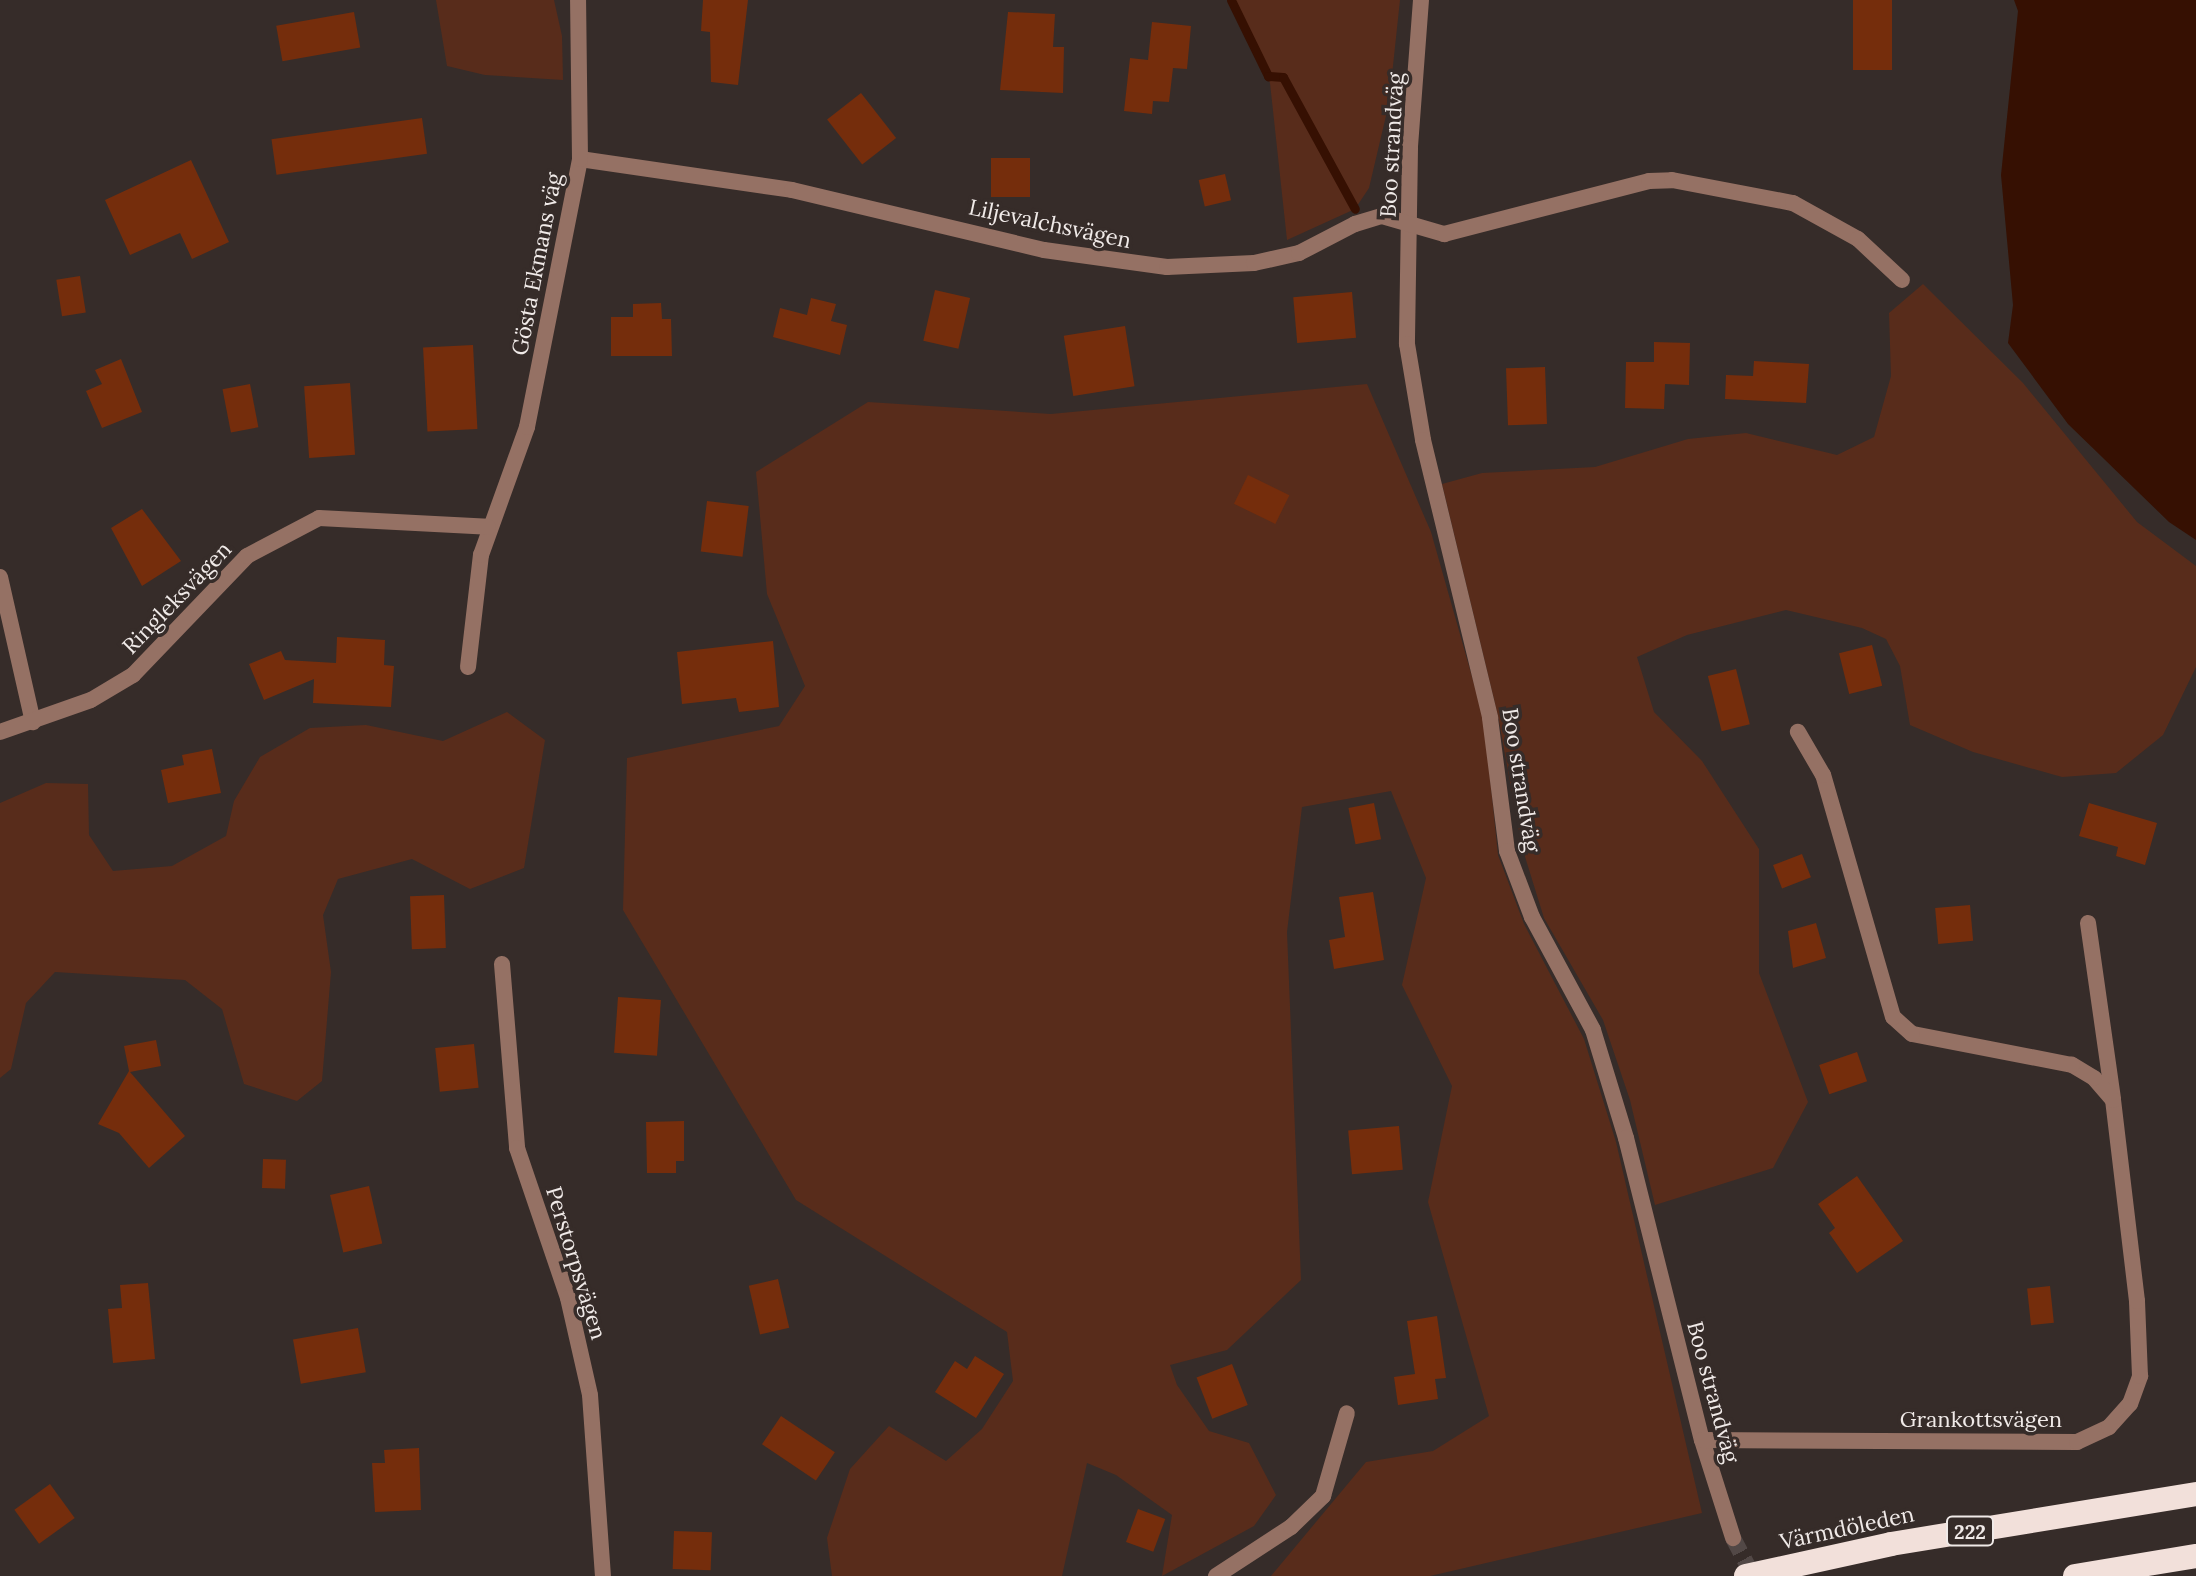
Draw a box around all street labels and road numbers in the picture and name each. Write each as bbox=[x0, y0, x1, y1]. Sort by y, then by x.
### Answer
street label: Boo strandväg bbox=[1375, 72, 1409, 218]
street label: Gösta Ekmans väg bbox=[506, 170, 568, 358]
street label: Liljevalchsvägen bbox=[966, 194, 1134, 254]
street label: Ringleksvägen bbox=[117, 536, 237, 660]
street label: Boo strandväg bbox=[1497, 706, 1545, 854]
street label: Perstorpsvägen bbox=[540, 1183, 612, 1343]
street label: Boo strandväg bbox=[1681, 1318, 1745, 1466]
street label: Grankottsvägen bbox=[1900, 1407, 2062, 1433]
street label: Värmdöleden bbox=[1777, 1501, 1917, 1555]
road number: 222 bbox=[1946, 1515, 1994, 1547]

